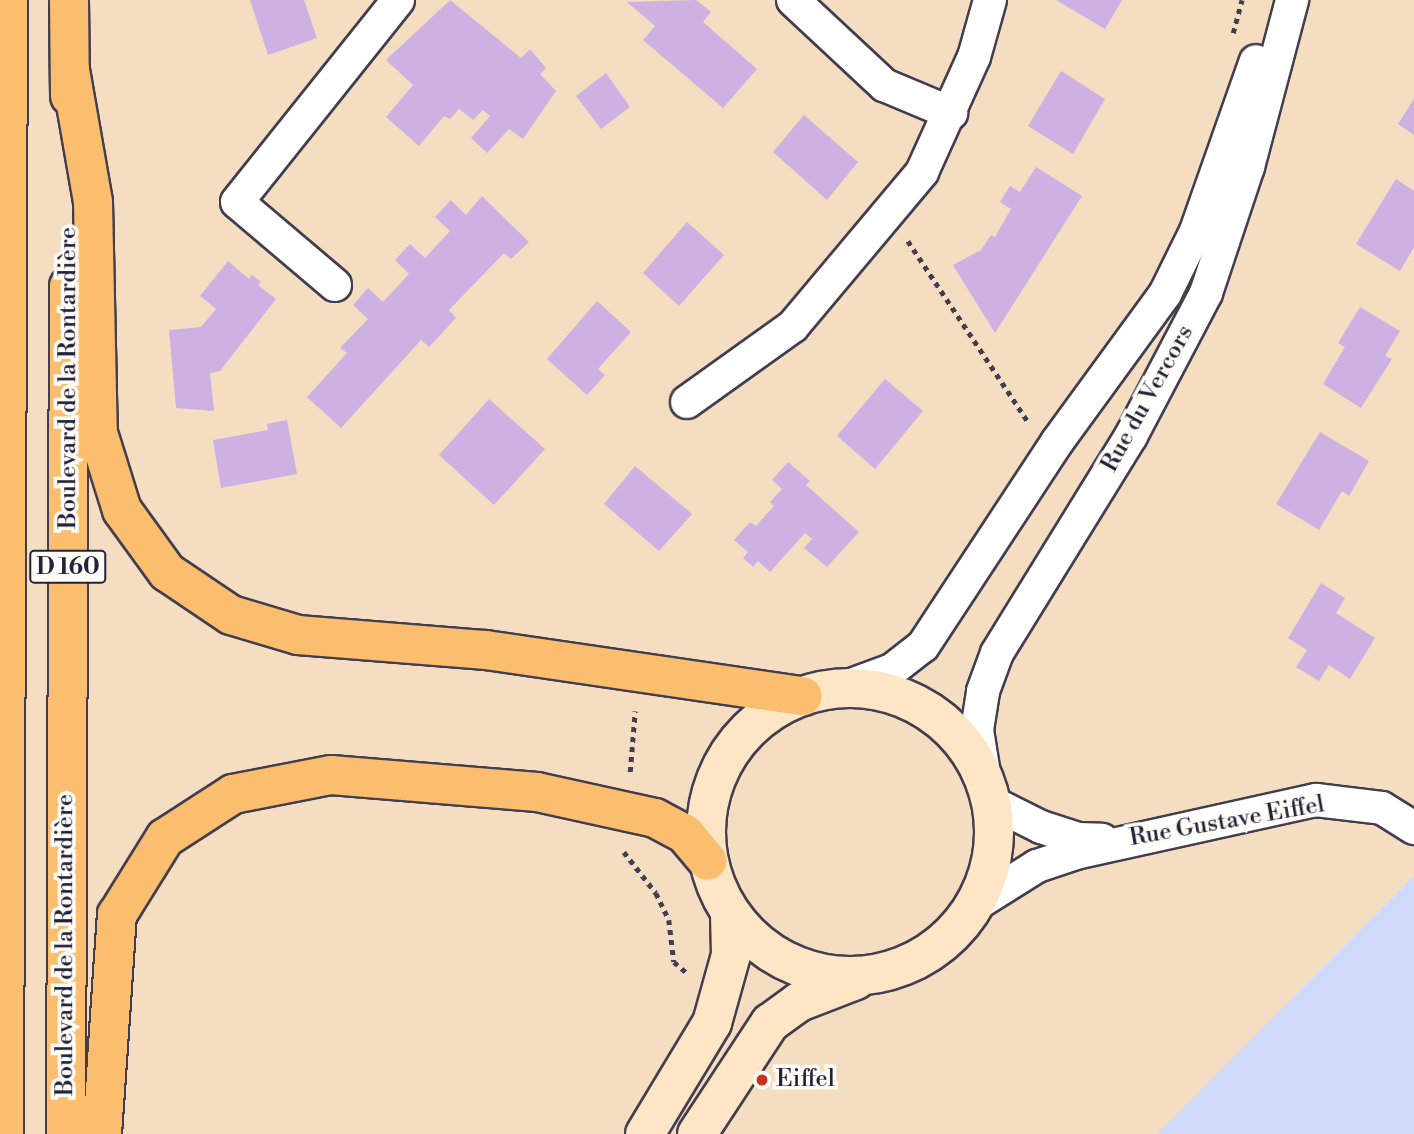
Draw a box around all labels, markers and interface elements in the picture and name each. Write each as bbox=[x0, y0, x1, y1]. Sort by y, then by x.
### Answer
street label: Boulevard de la Rontardière bbox=[55, 227, 83, 529]
street label: Rue du Vercors bbox=[1096, 321, 1200, 477]
road number: D 160 bbox=[28, 548, 108, 586]
street label: Rue Gustave Eiffel bbox=[1127, 791, 1327, 853]
street label: Boulevard de la Rontardière bbox=[52, 794, 80, 1096]
place label: Eiffel bbox=[776, 1066, 835, 1094]
marker: Eiffel bbox=[754, 1072, 770, 1088]

